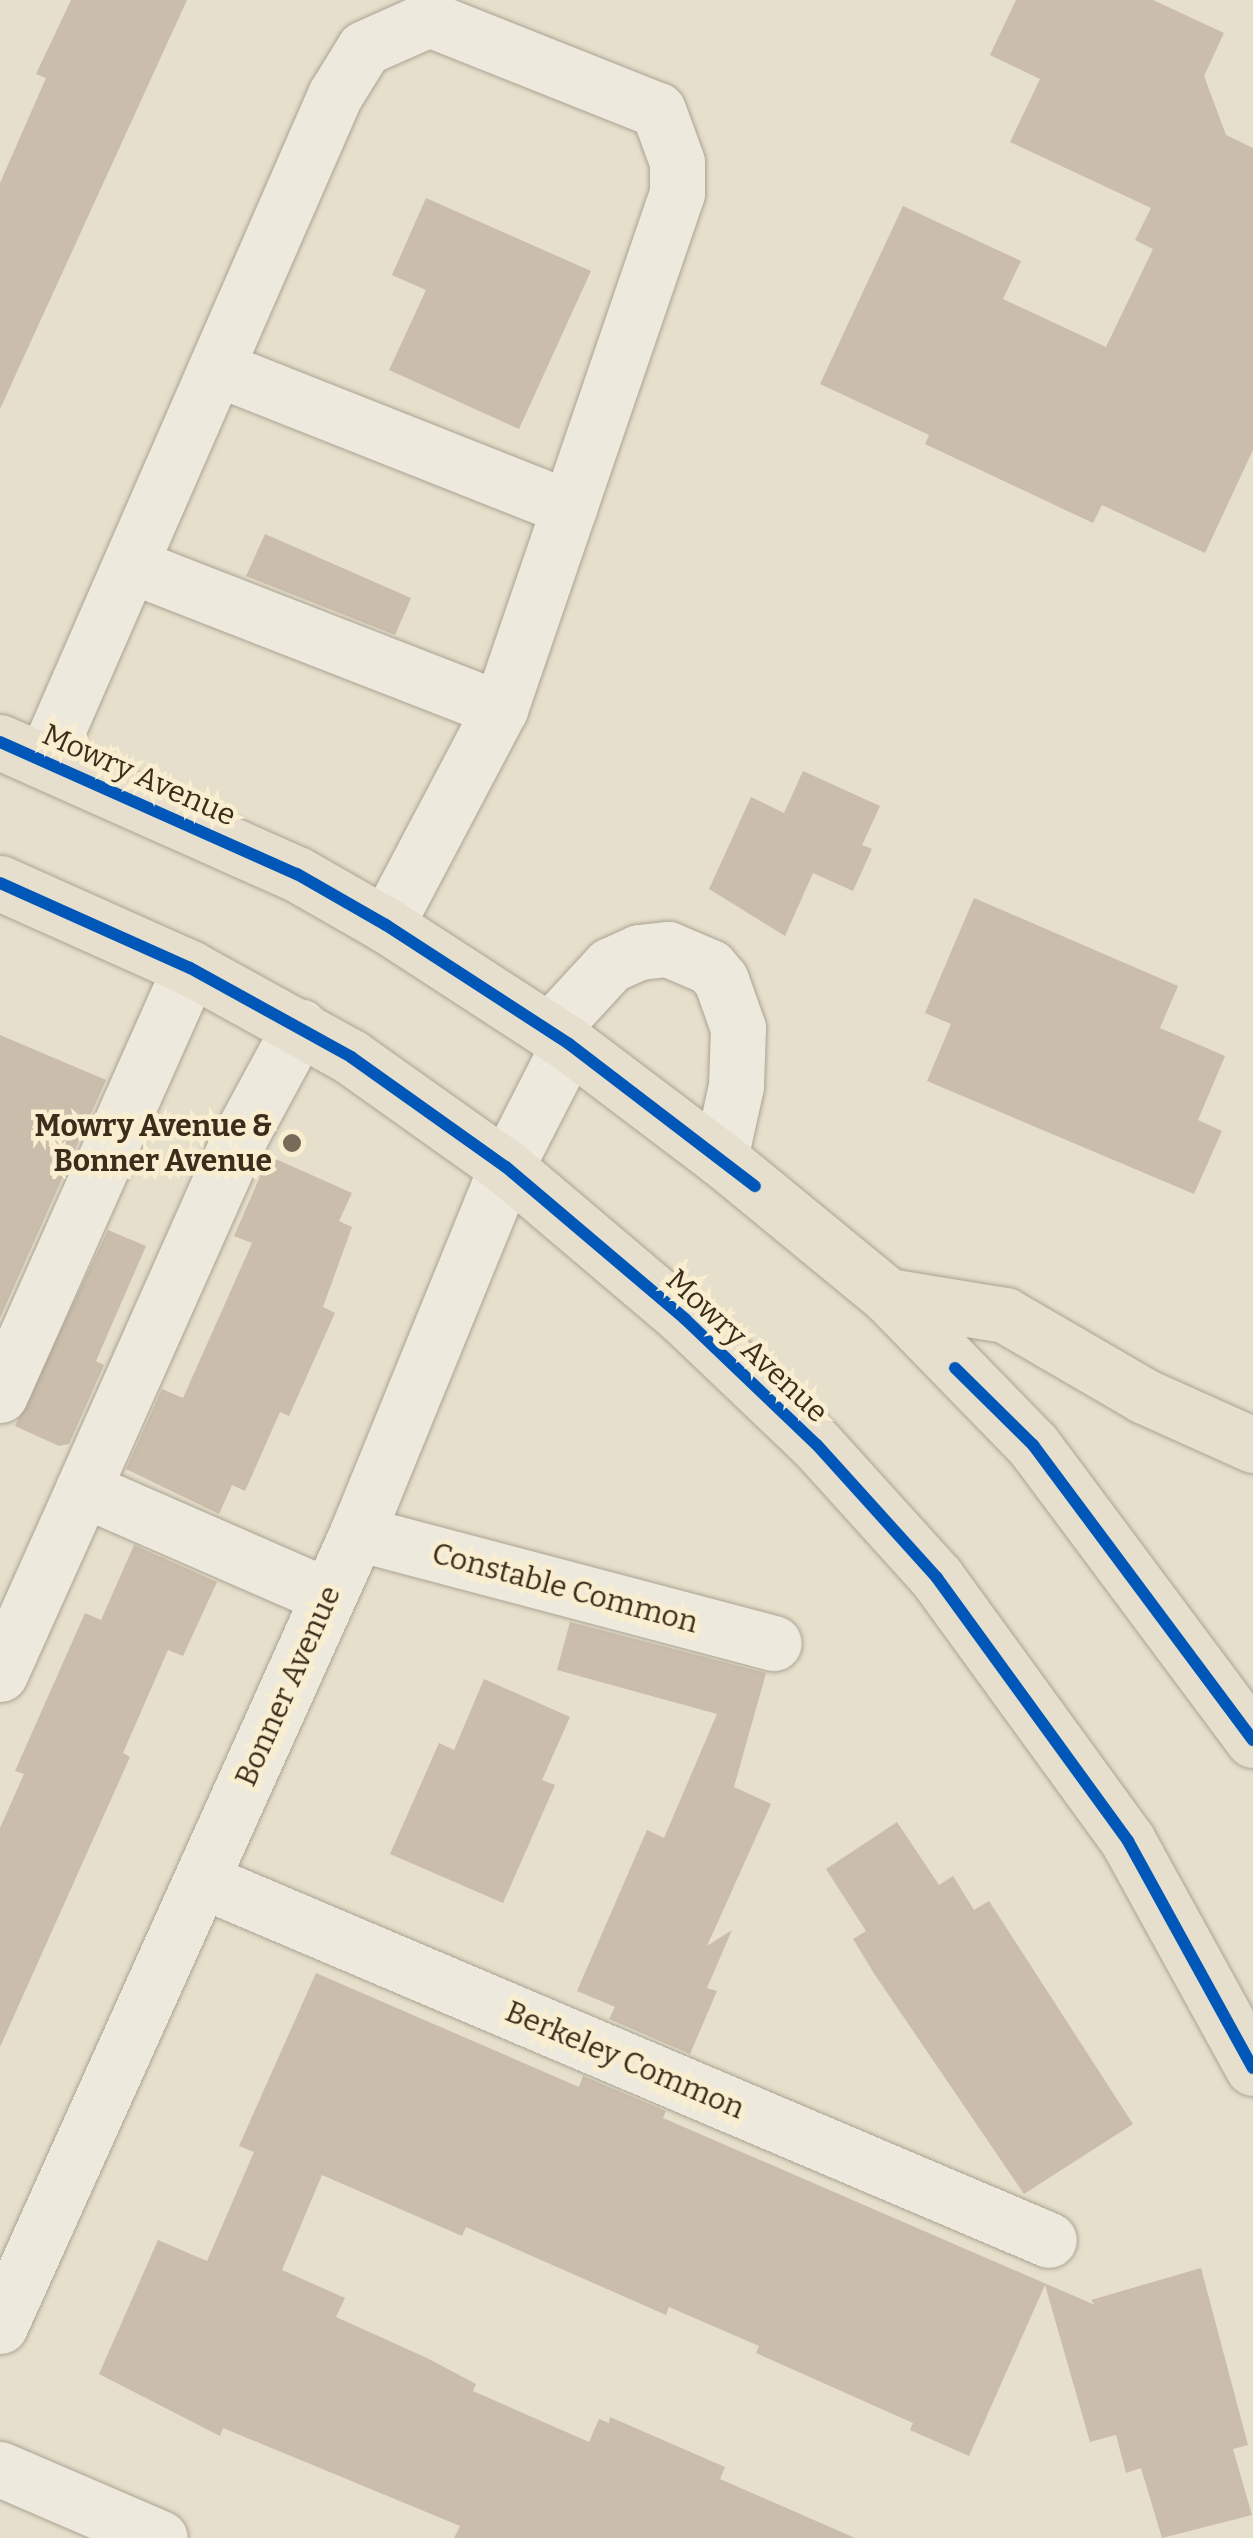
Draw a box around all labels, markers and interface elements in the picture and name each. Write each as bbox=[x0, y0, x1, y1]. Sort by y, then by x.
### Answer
street label: Mowry Avenue bbox=[37, 716, 241, 834]
place label: Mowry Avenue & Bonner Avenue bbox=[35, 1108, 272, 1178]
marker: Mowry Avenue & Bonner Avenue bbox=[281, 1132, 303, 1154]
street label: Mowry Avenue bbox=[659, 1262, 835, 1430]
street label: Constable Common bbox=[428, 1535, 702, 1641]
street label: Bonner Avenue bbox=[228, 1580, 348, 1792]
street label: Berkeley Common bbox=[500, 1993, 750, 2127]

